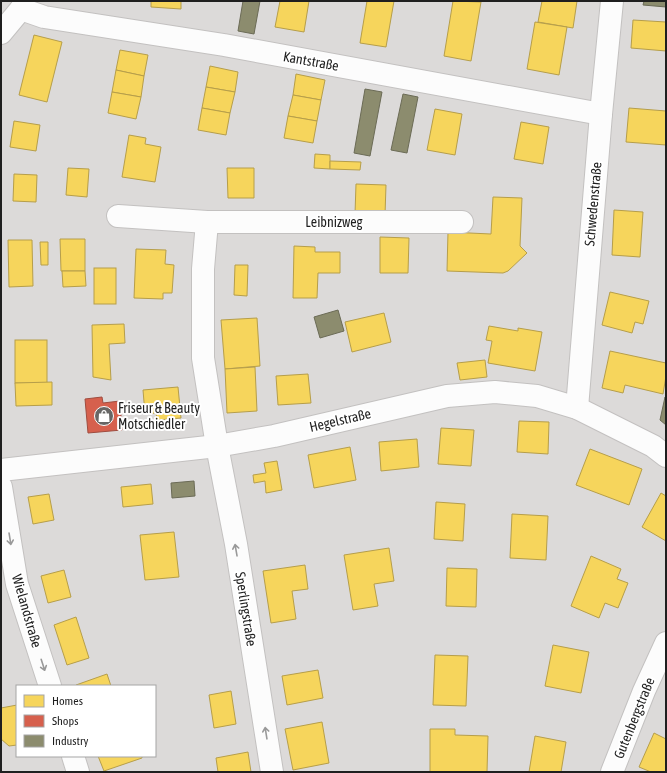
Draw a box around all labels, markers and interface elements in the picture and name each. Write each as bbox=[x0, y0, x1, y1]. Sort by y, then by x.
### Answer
street label: Kantstraße bbox=[282, 48, 340, 74]
street label: Schwedenstraße bbox=[581, 161, 605, 247]
street label: Leibnizweg bbox=[305, 214, 363, 230]
place label: Friseur & Beauty Motschiedler bbox=[118, 400, 200, 432]
shop icon: Friseur & Beauty Motschiedler bbox=[93, 405, 115, 427]
street label: Hegelstraße bbox=[308, 405, 372, 435]
one-way arrow bbox=[6, 532, 14, 545]
one-way arrow bbox=[232, 544, 240, 557]
street label: Sperlingstraße bbox=[232, 571, 260, 647]
street label: Wielandstraße bbox=[9, 572, 45, 650]
one-way arrow bbox=[40, 658, 47, 671]
street label: Gutenbergstraße bbox=[610, 675, 658, 761]
legend bbox=[16, 685, 156, 757]
text: Homes bbox=[52, 694, 83, 708]
text: Shops bbox=[52, 714, 78, 728]
one-way arrow bbox=[262, 727, 270, 740]
text: Industry bbox=[52, 734, 89, 748]

